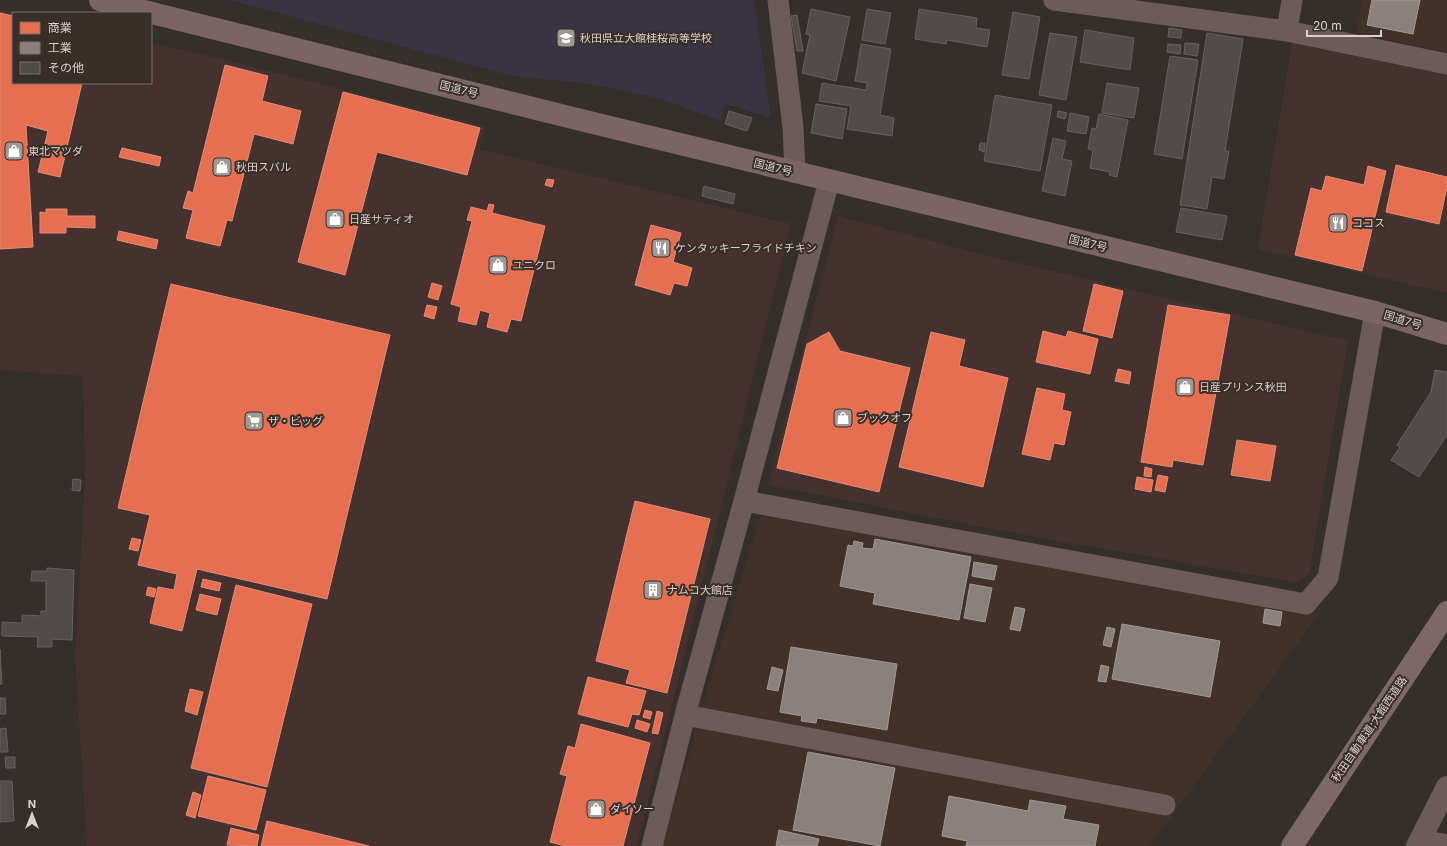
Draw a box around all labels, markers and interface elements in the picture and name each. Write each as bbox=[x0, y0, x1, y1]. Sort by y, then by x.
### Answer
legend bbox=[12, 12, 152, 84]
scale bar bbox=[1307, 12, 1381, 38]
text: 20 m bbox=[1313, 18, 1342, 33]
text: 商業 bbox=[48, 20, 72, 35]
school or university icon: 秋田県立大館桂桜高等学校 bbox=[555, 27, 577, 49]
place label: 秋田県立大館桂桜高等学校 bbox=[580, 31, 712, 45]
text: 工業 bbox=[48, 40, 72, 55]
text: その他 bbox=[48, 60, 84, 75]
street label: 国道7号 bbox=[438, 77, 480, 101]
shop icon: 東北マツダ bbox=[3, 140, 25, 162]
place label: 東北マツダ bbox=[28, 144, 83, 158]
street label: 国道7号 bbox=[752, 155, 794, 179]
shop icon: 秋田スバル bbox=[211, 156, 233, 178]
place label: 秋田スバル bbox=[236, 160, 291, 174]
shop icon: 日産サティオ bbox=[324, 208, 346, 230]
place label: 日産サティオ bbox=[349, 212, 414, 226]
restaurant icon: ココス bbox=[1327, 212, 1349, 234]
place label: ココス bbox=[1352, 216, 1385, 230]
street label: 国道7号 bbox=[1067, 231, 1109, 255]
restaurant icon: ケンタッキーフライドチキン bbox=[650, 237, 672, 259]
place label: ケンタッキーフライドチキン bbox=[675, 241, 817, 255]
shop icon: ユニクロ bbox=[487, 254, 509, 276]
place label: ユニクロ bbox=[512, 258, 556, 272]
street label: 国道7号 bbox=[1382, 308, 1424, 332]
shop icon: 日産プリンス秋田 bbox=[1174, 376, 1196, 398]
place label: 日産プリンス秋田 bbox=[1199, 380, 1287, 394]
shop icon: ブックオフ bbox=[832, 407, 854, 429]
supermarket icon: ザ・ビッグ bbox=[243, 410, 265, 432]
place label: ブックオフ bbox=[857, 411, 912, 425]
place label: ザ・ビッグ bbox=[268, 414, 323, 428]
building icon: ナムコ大館店 bbox=[642, 579, 664, 601]
place label: ナムコ大館店 bbox=[667, 583, 733, 597]
street label: 秋田自動車道;大館西道路 bbox=[1328, 674, 1410, 784]
north arrow bbox=[12, 794, 52, 834]
text: N bbox=[28, 797, 36, 811]
shop icon: ダイソー bbox=[585, 798, 607, 820]
place label: ダイソー bbox=[610, 802, 654, 816]

